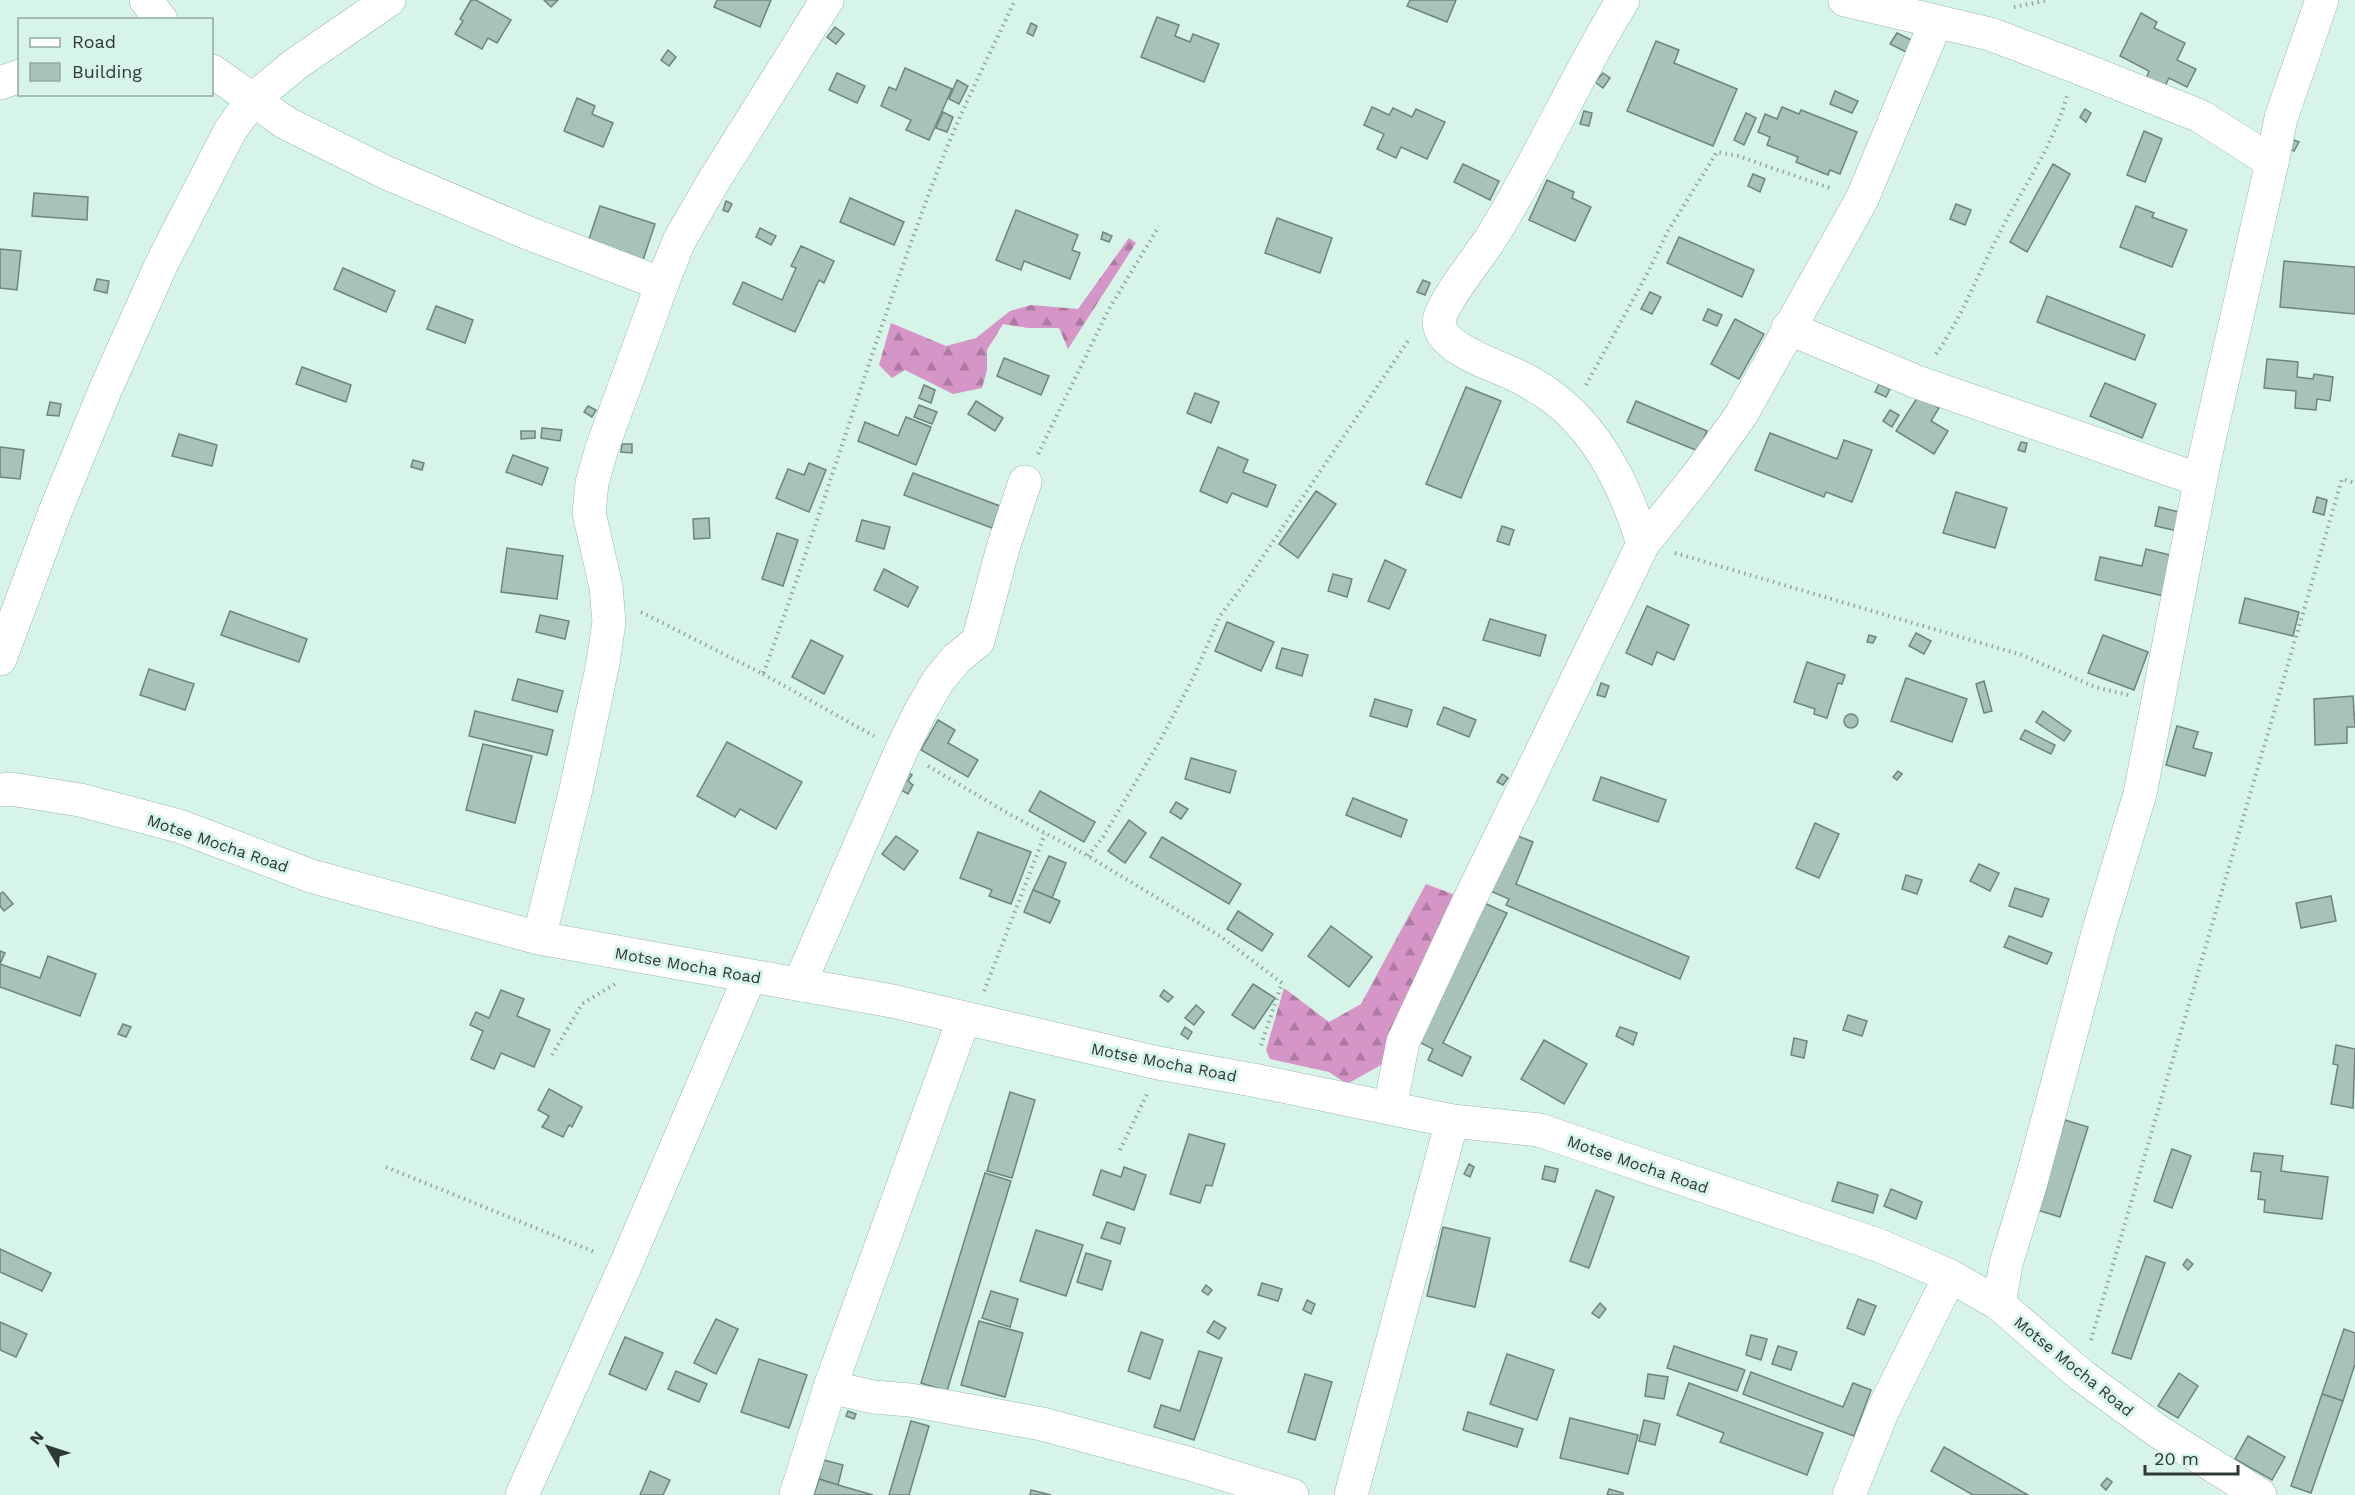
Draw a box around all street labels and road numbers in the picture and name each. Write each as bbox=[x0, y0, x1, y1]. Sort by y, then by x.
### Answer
street label: Motse Mocha Road bbox=[145, 810, 291, 877]
street label: Motse Mocha Road bbox=[613, 943, 762, 988]
street label: Motse Mocha Road bbox=[1089, 1039, 1238, 1086]
street label: Motse Mocha Road bbox=[1565, 1131, 1711, 1198]
street label: Motse Mocha Road bbox=[2010, 1312, 2137, 1420]

